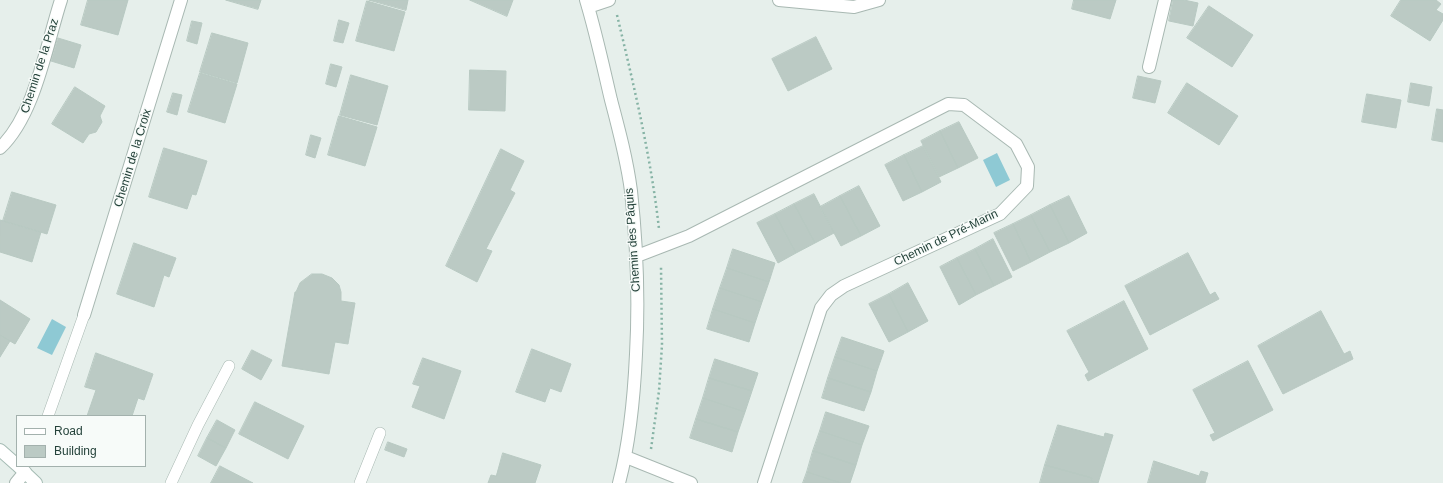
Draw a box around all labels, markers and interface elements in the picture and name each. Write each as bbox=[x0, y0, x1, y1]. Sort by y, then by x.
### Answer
street label: Chemin de la Praz bbox=[18, 17, 62, 115]
street label: Chemin de la Croix bbox=[111, 107, 155, 209]
street label: Chemin des Pâquis bbox=[622, 188, 644, 292]
street label: Chemin de Pré-Marin bbox=[892, 207, 1000, 269]
legend bbox=[16, 415, 146, 467]
text: Road bbox=[54, 424, 83, 438]
text: Building bbox=[54, 444, 97, 458]

